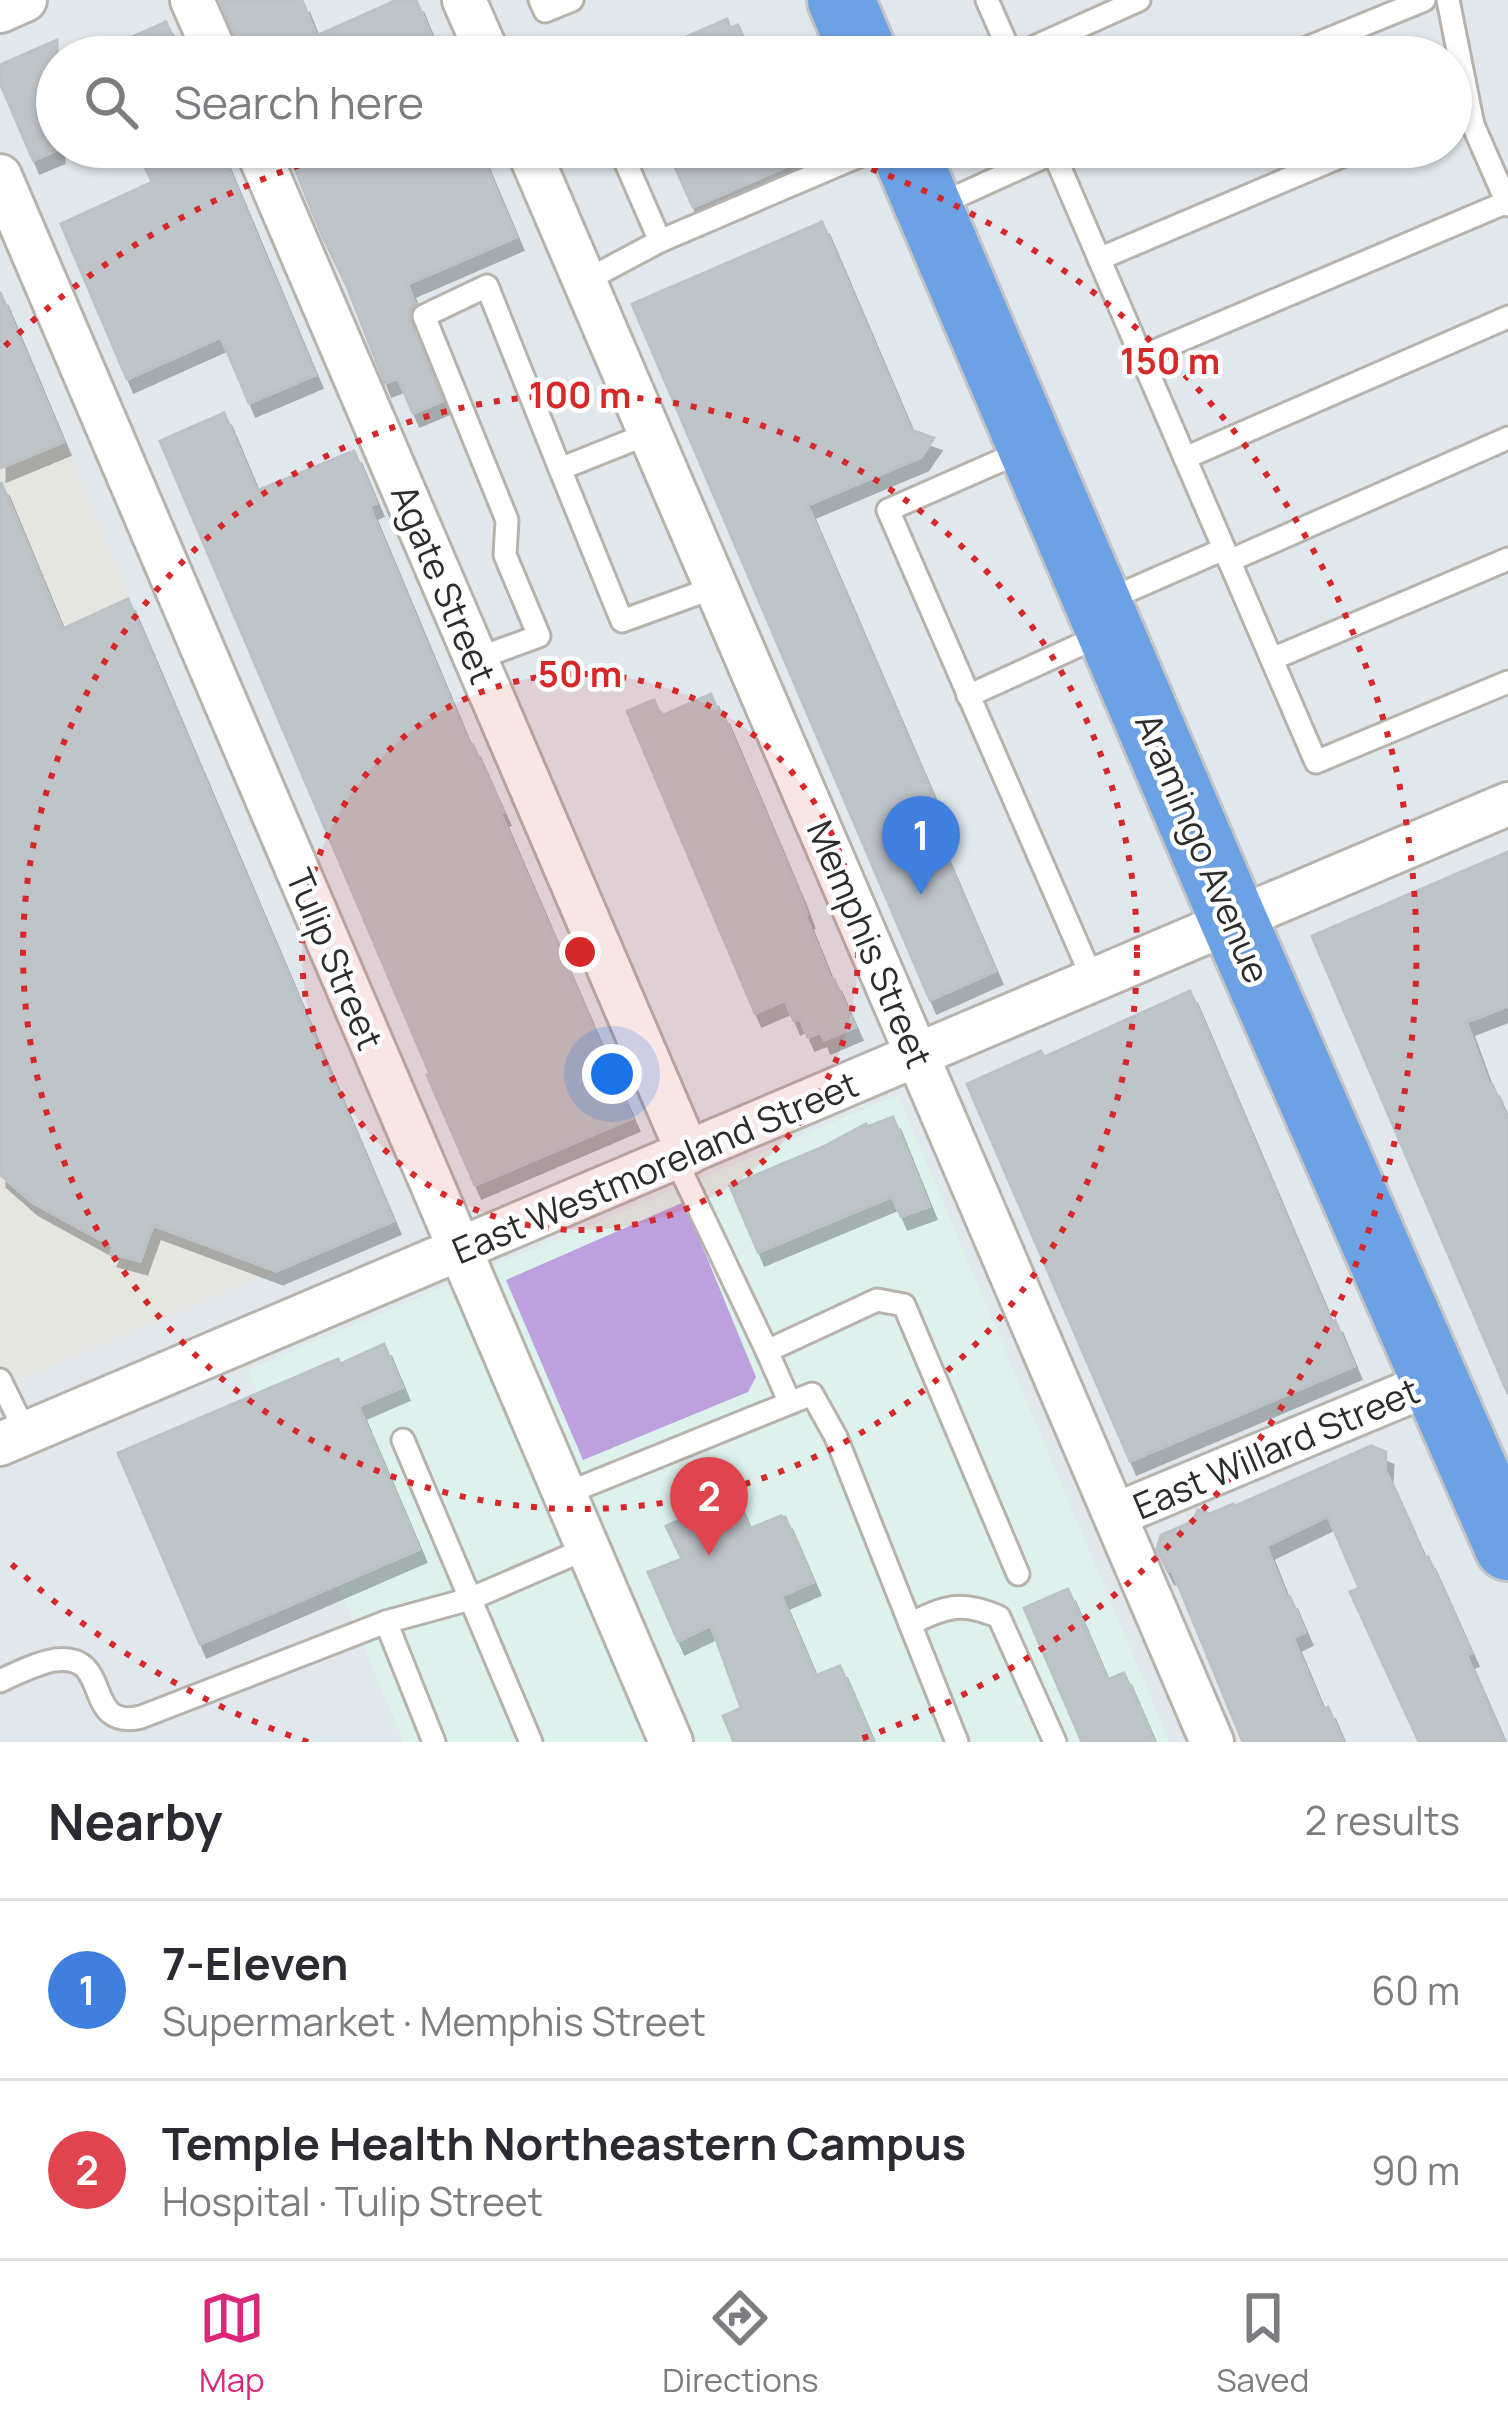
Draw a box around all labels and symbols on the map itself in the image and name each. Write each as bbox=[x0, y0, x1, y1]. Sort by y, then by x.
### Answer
text: 150 m bbox=[1120, 336, 1220, 385]
text: 100 m bbox=[529, 370, 631, 419]
street label: Agate Street bbox=[380, 477, 508, 691]
text: 50 m bbox=[538, 649, 622, 698]
street label: Aramingo Avenue bbox=[1124, 706, 1282, 990]
pin: 1 bbox=[882, 796, 960, 895]
street label: Memphis Street bbox=[796, 813, 944, 1075]
street label: Tulip Street bbox=[275, 861, 395, 1057]
centre of rings bbox=[559, 931, 601, 973]
your location bbox=[582, 1044, 642, 1104]
street label: East Westmoreland Street bbox=[445, 1059, 865, 1275]
street label: East Willard Street bbox=[1126, 1366, 1426, 1530]
pin: 2 bbox=[670, 1457, 748, 1556]

